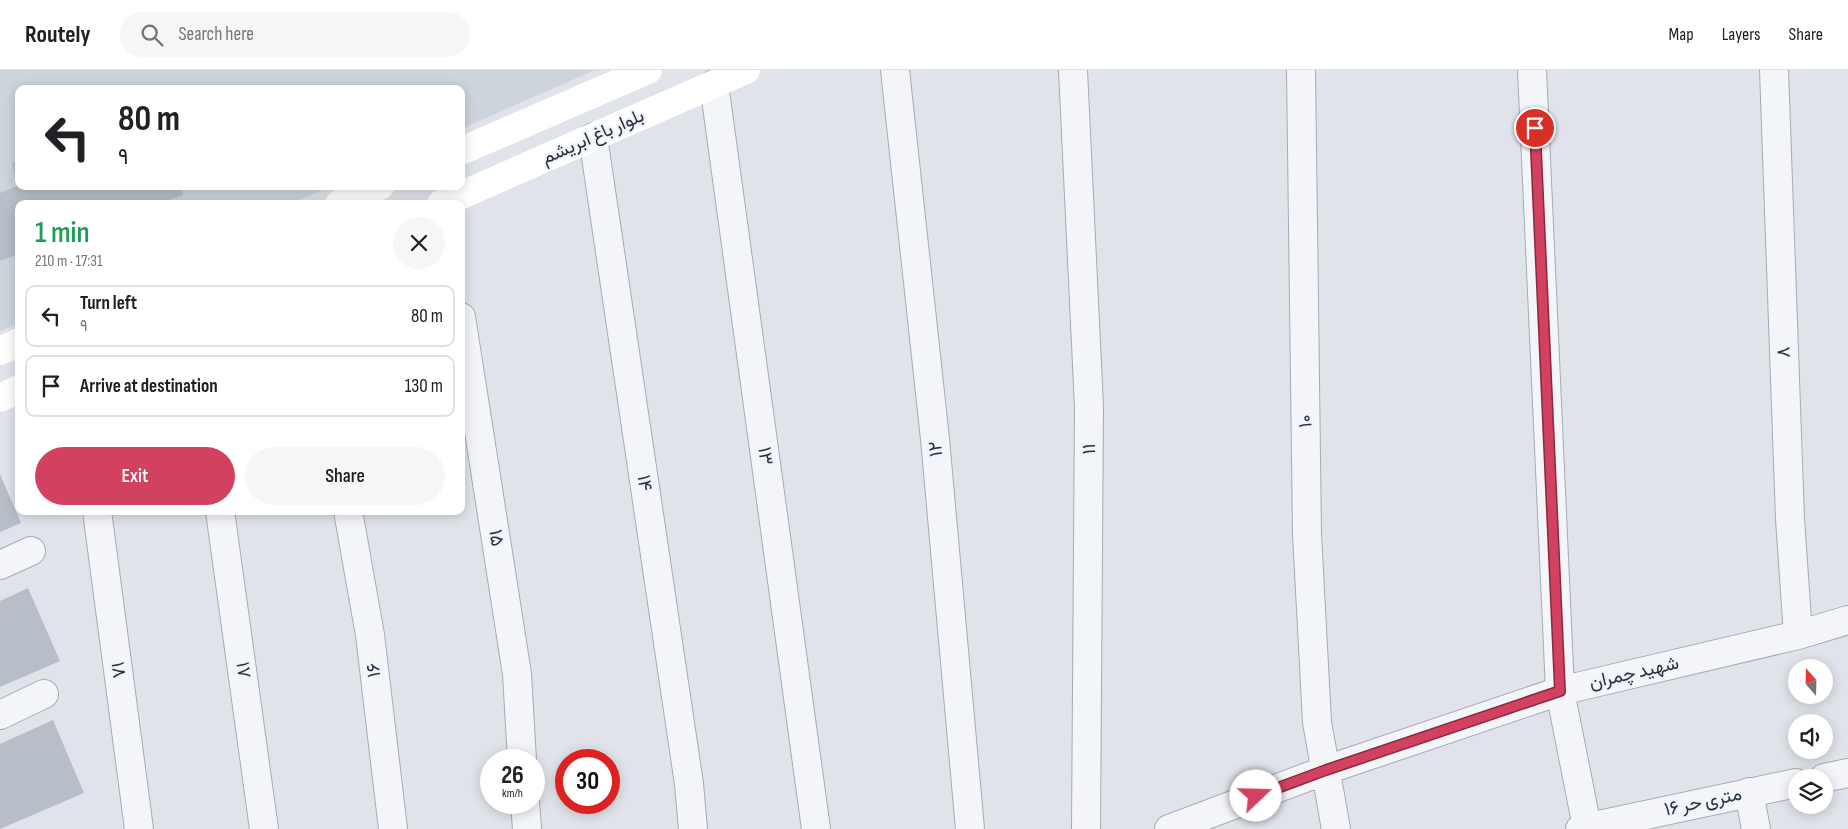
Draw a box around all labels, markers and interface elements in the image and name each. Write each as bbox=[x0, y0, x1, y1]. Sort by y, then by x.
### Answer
search box bbox=[120, 12, 470, 57]
text: Routely bbox=[25, 20, 90, 49]
icon: search bbox=[138, 21, 166, 49]
text: Search here bbox=[178, 23, 254, 46]
text: Map bbox=[1669, 24, 1694, 45]
text: Layers bbox=[1722, 24, 1761, 45]
text: Share bbox=[1789, 24, 1823, 45]
text: 80 m bbox=[118, 98, 180, 141]
street label: بلوار باغ ابریشم bbox=[538, 104, 648, 170]
icon: left bbox=[35, 105, 100, 170]
pin bbox=[1514, 107, 1556, 149]
icon: arrive bbox=[1521, 114, 1549, 142]
text: ۹ bbox=[118, 144, 129, 171]
text: 1 min bbox=[35, 215, 90, 251]
button: close bbox=[393, 217, 445, 269]
text: 210 m · 17:31 bbox=[35, 252, 103, 271]
text: Turn left bbox=[80, 292, 137, 315]
icon: left bbox=[37, 302, 65, 330]
text: 80 m bbox=[411, 305, 443, 328]
text: ۹ bbox=[80, 317, 88, 336]
street label: ۸ bbox=[1772, 346, 1796, 358]
icon: arrive bbox=[37, 372, 65, 400]
text: Arrive at destination bbox=[80, 375, 218, 398]
text: 130 m bbox=[405, 375, 443, 398]
street label: ۱۰ bbox=[1294, 414, 1318, 428]
street label: ۱۲ bbox=[924, 440, 948, 458]
street label: ۱۱ bbox=[1078, 444, 1101, 454]
street label: ۱۳ bbox=[752, 445, 778, 467]
button: Exit bbox=[35, 447, 235, 505]
button: Share bbox=[245, 447, 445, 505]
street label: ۱۴ bbox=[631, 473, 657, 493]
street label: ۱۵ bbox=[483, 528, 509, 548]
street label: شهید چمران bbox=[1587, 652, 1681, 695]
north arrow bbox=[1788, 659, 1832, 704]
map controls bbox=[1788, 659, 1833, 814]
street label: ۱۸ bbox=[106, 660, 130, 680]
street label: ۱۷ bbox=[231, 660, 255, 680]
street label: ۱۶ bbox=[362, 661, 386, 679]
button: sound bbox=[1788, 714, 1833, 759]
speed limit sign: 30 bbox=[555, 749, 620, 814]
text: 26 bbox=[501, 760, 524, 791]
position arrow bbox=[1229, 769, 1281, 821]
button: layers bbox=[1788, 769, 1833, 814]
street label: ۱۶ متری حر bbox=[1662, 783, 1744, 821]
text: km/h bbox=[502, 786, 523, 801]

